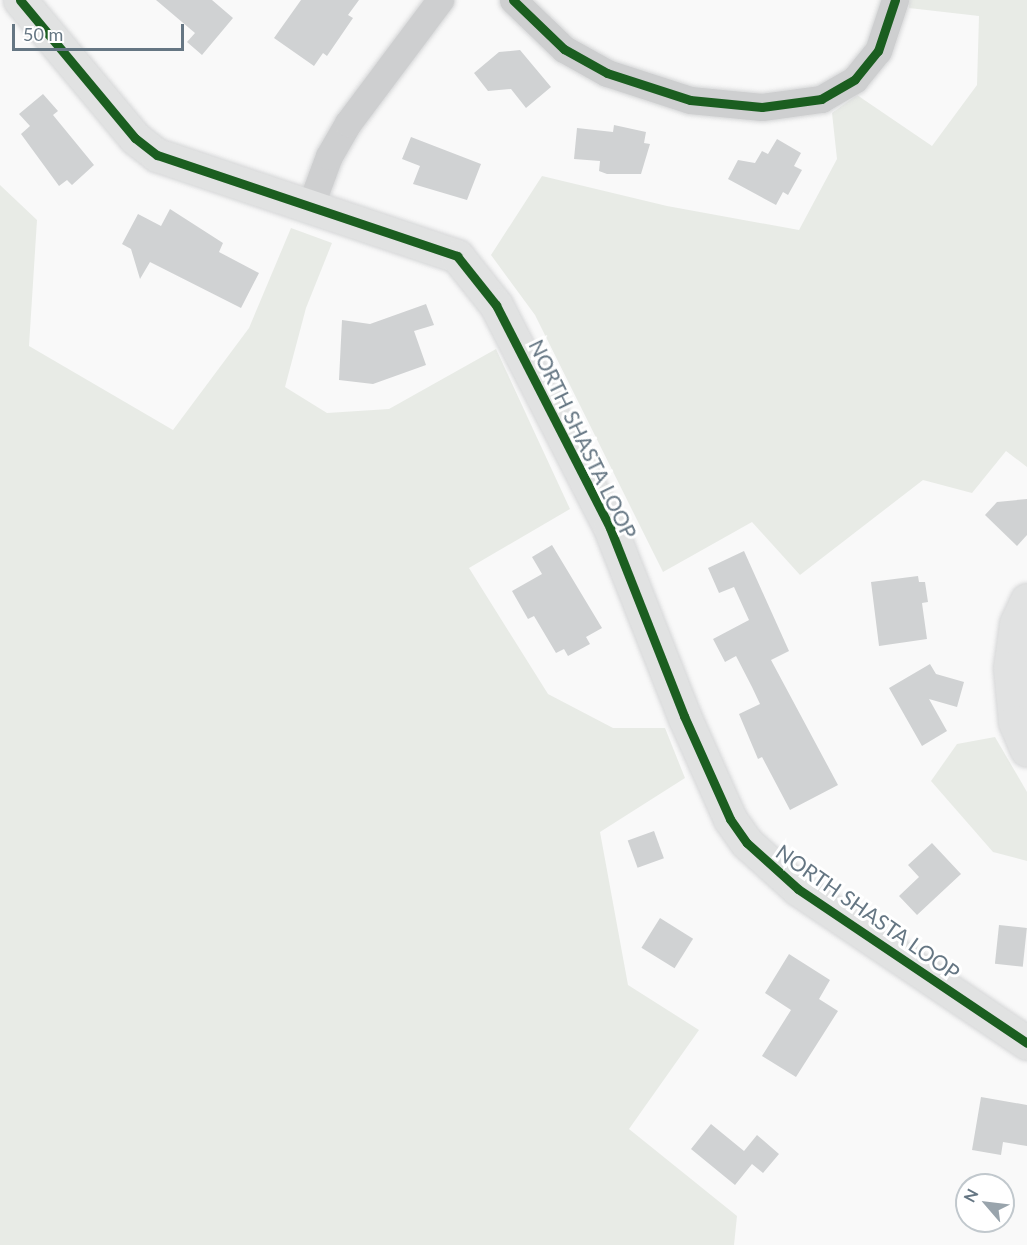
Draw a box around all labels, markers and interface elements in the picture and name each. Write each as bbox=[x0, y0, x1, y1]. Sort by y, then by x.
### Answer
scale bar bbox=[15, 12, 188, 50]
text: 50 m bbox=[23, 23, 63, 45]
street label: NORTH SHASTA LOOP bbox=[524, 335, 642, 543]
street label: NORTH SHASTA LOOP bbox=[771, 839, 965, 985]
north arrow bbox=[955, 1173, 1015, 1233]
text: N bbox=[959, 1185, 982, 1205]

